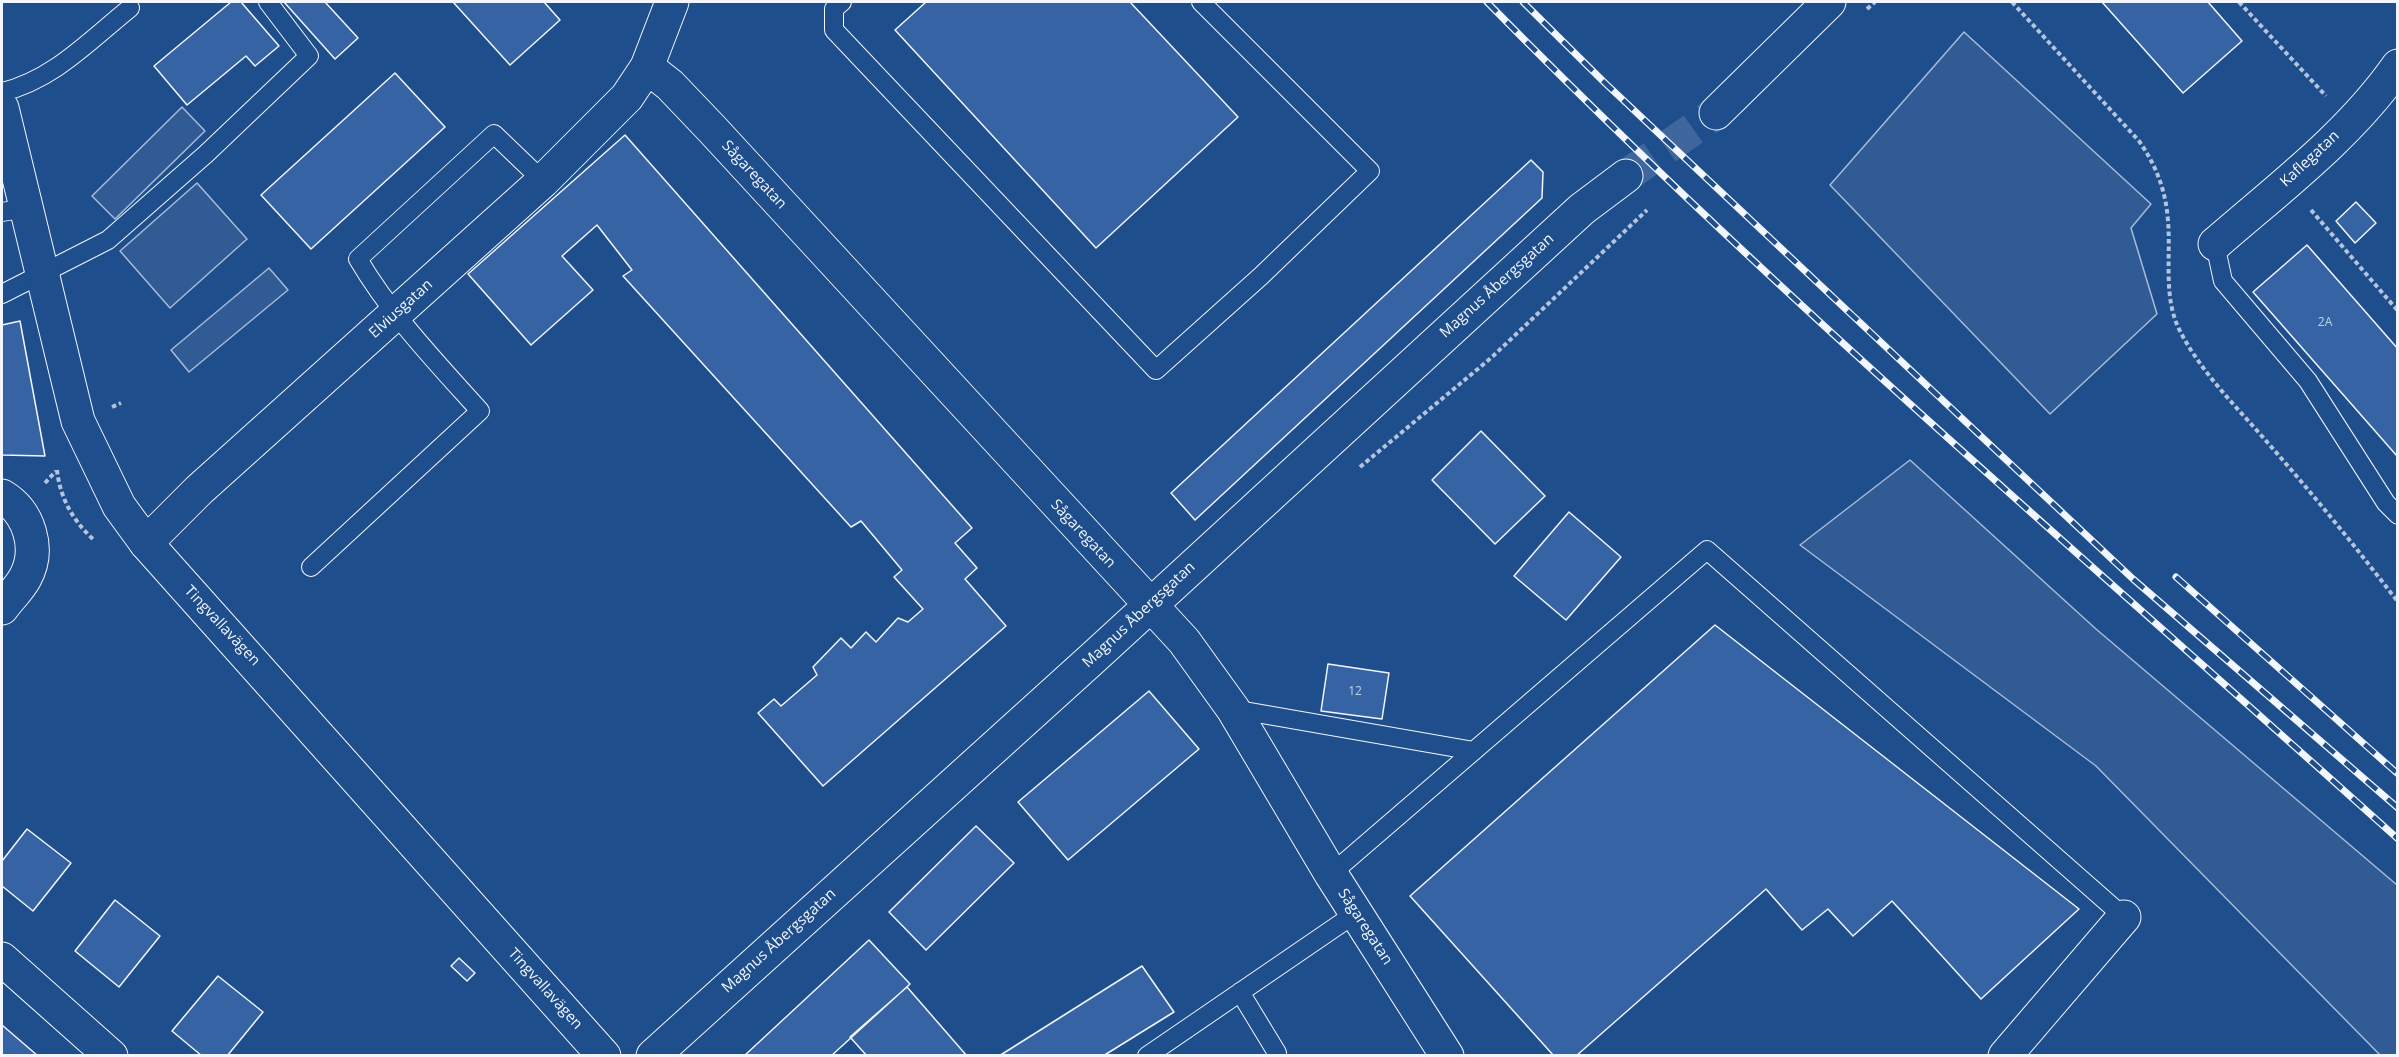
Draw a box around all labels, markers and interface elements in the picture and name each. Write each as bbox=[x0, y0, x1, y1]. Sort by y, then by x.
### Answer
street label: Kaflegatan bbox=[2277, 127, 2343, 191]
street label: Sågaregatan bbox=[718, 137, 790, 213]
street label: Magnus Åbergsgatan bbox=[1436, 230, 1558, 342]
street label: Elviusgatan bbox=[366, 276, 436, 342]
house number: 2A bbox=[2318, 316, 2332, 330]
street label: Sågaregatan bbox=[1047, 496, 1119, 572]
street label: Magnus Åbergsgatan bbox=[1079, 558, 1199, 672]
street label: Tingvallavägen bbox=[180, 582, 264, 670]
house number: 12 bbox=[1348, 685, 1362, 699]
street label: Magnus Åbergsgatan bbox=[718, 885, 840, 997]
street label: Sågaregatan bbox=[1334, 886, 1396, 968]
street label: Tingvallavägen bbox=[504, 945, 586, 1033]

